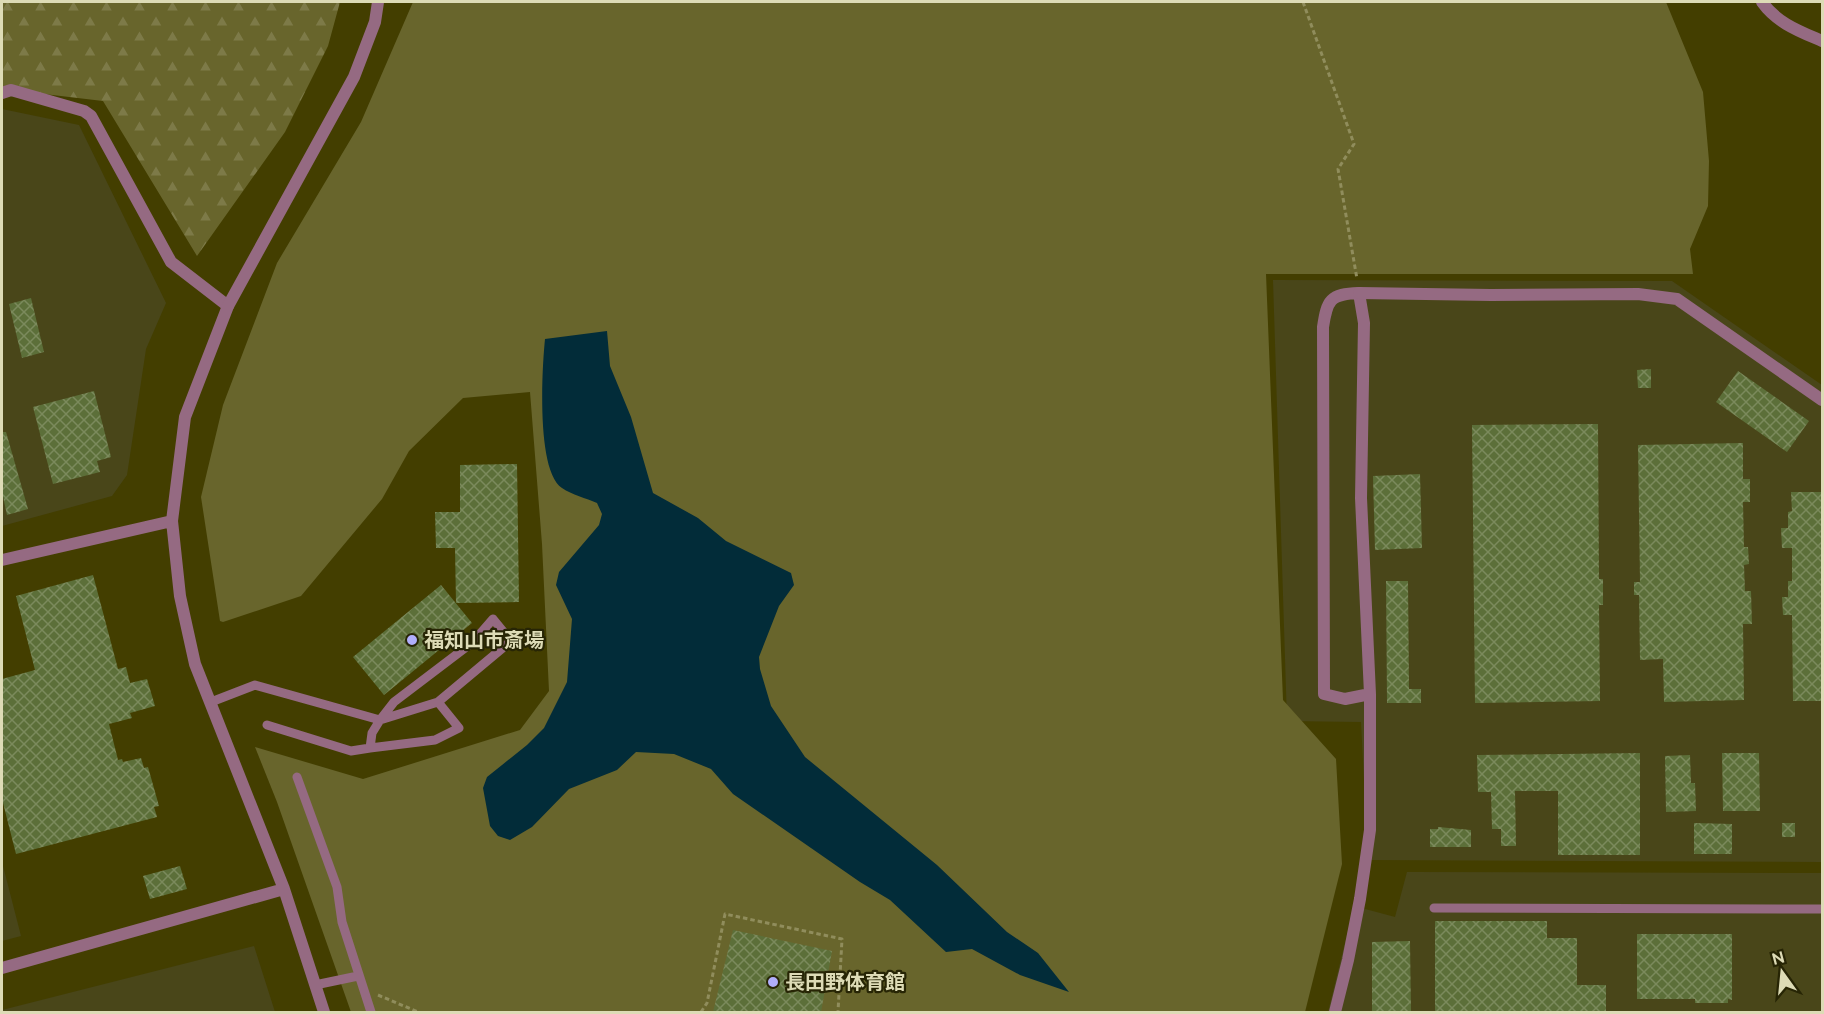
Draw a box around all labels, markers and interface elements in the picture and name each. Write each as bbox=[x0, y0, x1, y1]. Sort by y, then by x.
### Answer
place label: 福知山市斎場 bbox=[424, 628, 544, 652]
marker: 福知山市斎場 bbox=[405, 633, 419, 647]
north arrow bbox=[1752, 942, 1812, 1002]
text: N bbox=[1770, 947, 1787, 969]
place label: 長田野体育館 bbox=[785, 970, 905, 994]
marker: 長田野体育館 bbox=[766, 975, 780, 989]

